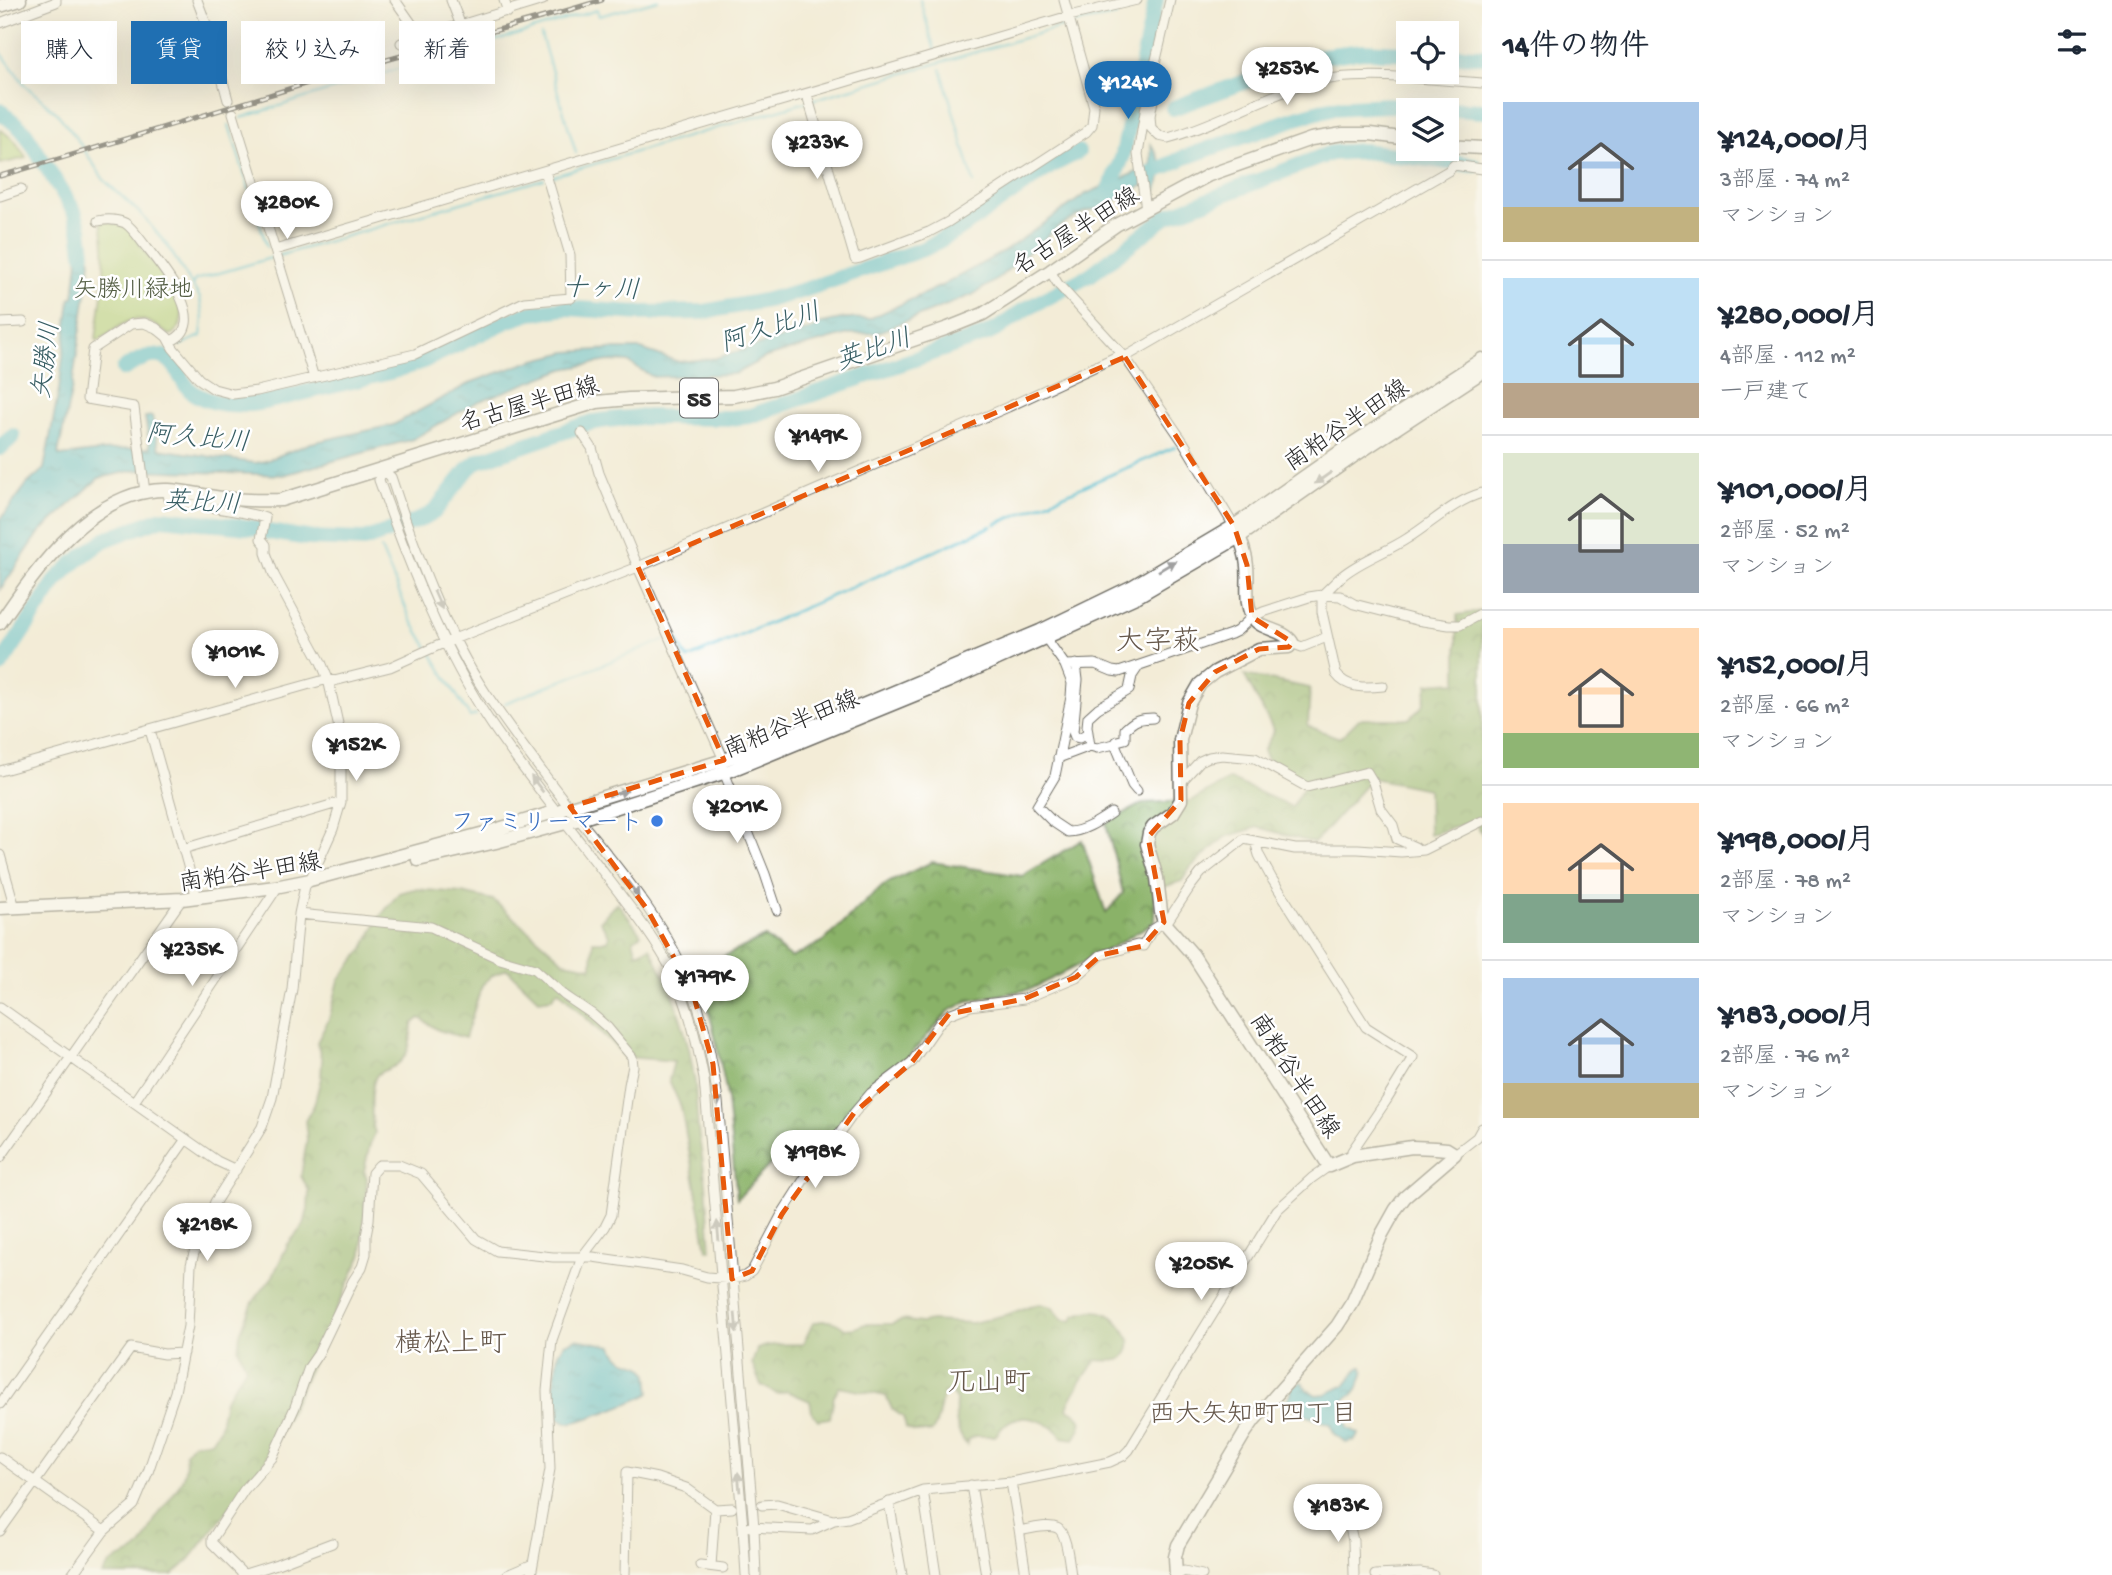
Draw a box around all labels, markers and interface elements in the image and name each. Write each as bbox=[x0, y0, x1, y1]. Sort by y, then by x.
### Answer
chip: 購入 bbox=[21, 21, 117, 84]
chip: 賃貸 bbox=[131, 21, 227, 84]
chip: 絞り込み bbox=[241, 21, 385, 84]
chip: 新着 bbox=[399, 21, 495, 84]
map controls bbox=[1396, 21, 1459, 161]
button: locate bbox=[1396, 21, 1459, 84]
icon: filters bbox=[2053, 23, 2091, 61]
text: 14件の物件 bbox=[1503, 31, 1649, 66]
pin: ¥253K bbox=[1238, 48, 1336, 107]
text: ¥253K bbox=[1258, 56, 1316, 83]
pin: ¥124K bbox=[1079, 61, 1177, 121]
text: ¥124K bbox=[1101, 70, 1155, 97]
button: layers bbox=[1396, 98, 1459, 161]
pin: ¥233K bbox=[768, 122, 866, 181]
text: ¥124,000/月 bbox=[1720, 124, 1873, 159]
text: ¥233K bbox=[788, 130, 846, 157]
icon: home bbox=[1559, 130, 1643, 214]
text: 3部屋 · 74 m² bbox=[1720, 168, 1850, 195]
pin: ¥280K bbox=[238, 182, 336, 241]
street label: 名古屋半田線 bbox=[1008, 182, 1146, 283]
text: ¥280K bbox=[257, 190, 317, 217]
text: マンション bbox=[1720, 204, 1834, 231]
water label: 十ヶ川 bbox=[561, 274, 640, 308]
park label: 矢勝川緑地 bbox=[73, 276, 193, 306]
water label: 阿久比川 bbox=[717, 298, 826, 362]
text: ¥280,000/月 bbox=[1720, 300, 1880, 335]
icon: home bbox=[1559, 306, 1643, 390]
water label: 矢勝川 bbox=[26, 320, 69, 401]
water label: 英比川 bbox=[832, 323, 916, 380]
text: 4部屋 · 112 m² bbox=[1720, 344, 1856, 371]
street label: 名古屋半田線 bbox=[456, 372, 603, 440]
street label: 南粕谷半田線 bbox=[1280, 374, 1416, 479]
road number: 55 bbox=[680, 378, 718, 418]
text: 一戸建て bbox=[1720, 380, 1812, 407]
pin: ¥149K bbox=[769, 414, 867, 474]
water label: 阿久比川 bbox=[144, 420, 251, 460]
text: ¥149K bbox=[790, 423, 846, 450]
one-way arrow bbox=[1314, 471, 1332, 485]
text: ¥101,000/月 bbox=[1720, 475, 1873, 510]
icon: home bbox=[1559, 481, 1643, 565]
water label: 英比川 bbox=[162, 486, 242, 523]
text: 2部屋 · 52 m² bbox=[1720, 519, 1850, 546]
text: マンション bbox=[1720, 555, 1834, 582]
one-way arrow bbox=[1157, 560, 1176, 572]
one-way arrow bbox=[432, 590, 444, 610]
district label: 大字萩 bbox=[1116, 626, 1200, 660]
pin: ¥101K bbox=[186, 630, 284, 690]
text: ¥101K bbox=[208, 639, 262, 666]
text: ¥152,000/月 bbox=[1720, 650, 1874, 685]
icon: home bbox=[1559, 656, 1643, 740]
street label: 南粕谷半田線 bbox=[720, 685, 865, 767]
text: 2部屋 · 66 m² bbox=[1720, 694, 1850, 721]
pin: ¥152K bbox=[307, 724, 405, 783]
text: マンション bbox=[1720, 730, 1834, 757]
text: ¥152K bbox=[328, 732, 384, 759]
one-way arrow bbox=[530, 775, 544, 793]
pin: ¥201K bbox=[688, 786, 786, 845]
one-way arrow bbox=[607, 787, 628, 797]
text: ¥201K bbox=[709, 794, 765, 821]
place label: ファミリーマート bbox=[451, 810, 643, 839]
marker: ファミリーマート bbox=[649, 813, 665, 829]
text: ¥198,000/月 bbox=[1720, 825, 1875, 860]
icon: home bbox=[1559, 831, 1643, 915]
street label: 南粕谷半田線 bbox=[177, 848, 324, 900]
text: 2部屋 · 78 m² bbox=[1720, 869, 1851, 896]
one-way arrow bbox=[626, 880, 640, 898]
text: マンション bbox=[1720, 905, 1834, 932]
pin: ¥235K bbox=[143, 928, 241, 988]
text: ¥235K bbox=[163, 937, 221, 964]
pin: ¥179K bbox=[656, 956, 754, 1015]
text: ¥179K bbox=[677, 964, 733, 991]
text: ¥183,000/月 bbox=[1720, 1000, 1876, 1035]
icon: home bbox=[1559, 1006, 1643, 1090]
street label: 南粕谷半田線 bbox=[1242, 1008, 1345, 1145]
text: 2部屋 · 76 m² bbox=[1720, 1044, 1850, 1071]
text: マンション bbox=[1720, 1080, 1834, 1107]
one-way arrow bbox=[712, 1086, 723, 1108]
pin: ¥198K bbox=[766, 1130, 864, 1190]
text: ¥198K bbox=[787, 1139, 843, 1166]
pin: ¥218K bbox=[158, 1204, 256, 1263]
text: ¥218K bbox=[179, 1212, 235, 1239]
one-way arrow bbox=[712, 1220, 723, 1242]
pin: ¥205K bbox=[1152, 1242, 1250, 1302]
text: ¥205K bbox=[1171, 1251, 1231, 1278]
one-way arrow bbox=[731, 1313, 742, 1335]
district label: 横松上町 bbox=[395, 1328, 507, 1362]
district label: 兀山町 bbox=[947, 1368, 1031, 1401]
district label: 西大矢知町四丁目 bbox=[1149, 1400, 1357, 1432]
one-way arrow bbox=[733, 1471, 744, 1493]
pin: ¥183K bbox=[1289, 1484, 1387, 1544]
text: ¥183K bbox=[1309, 1493, 1367, 1520]

